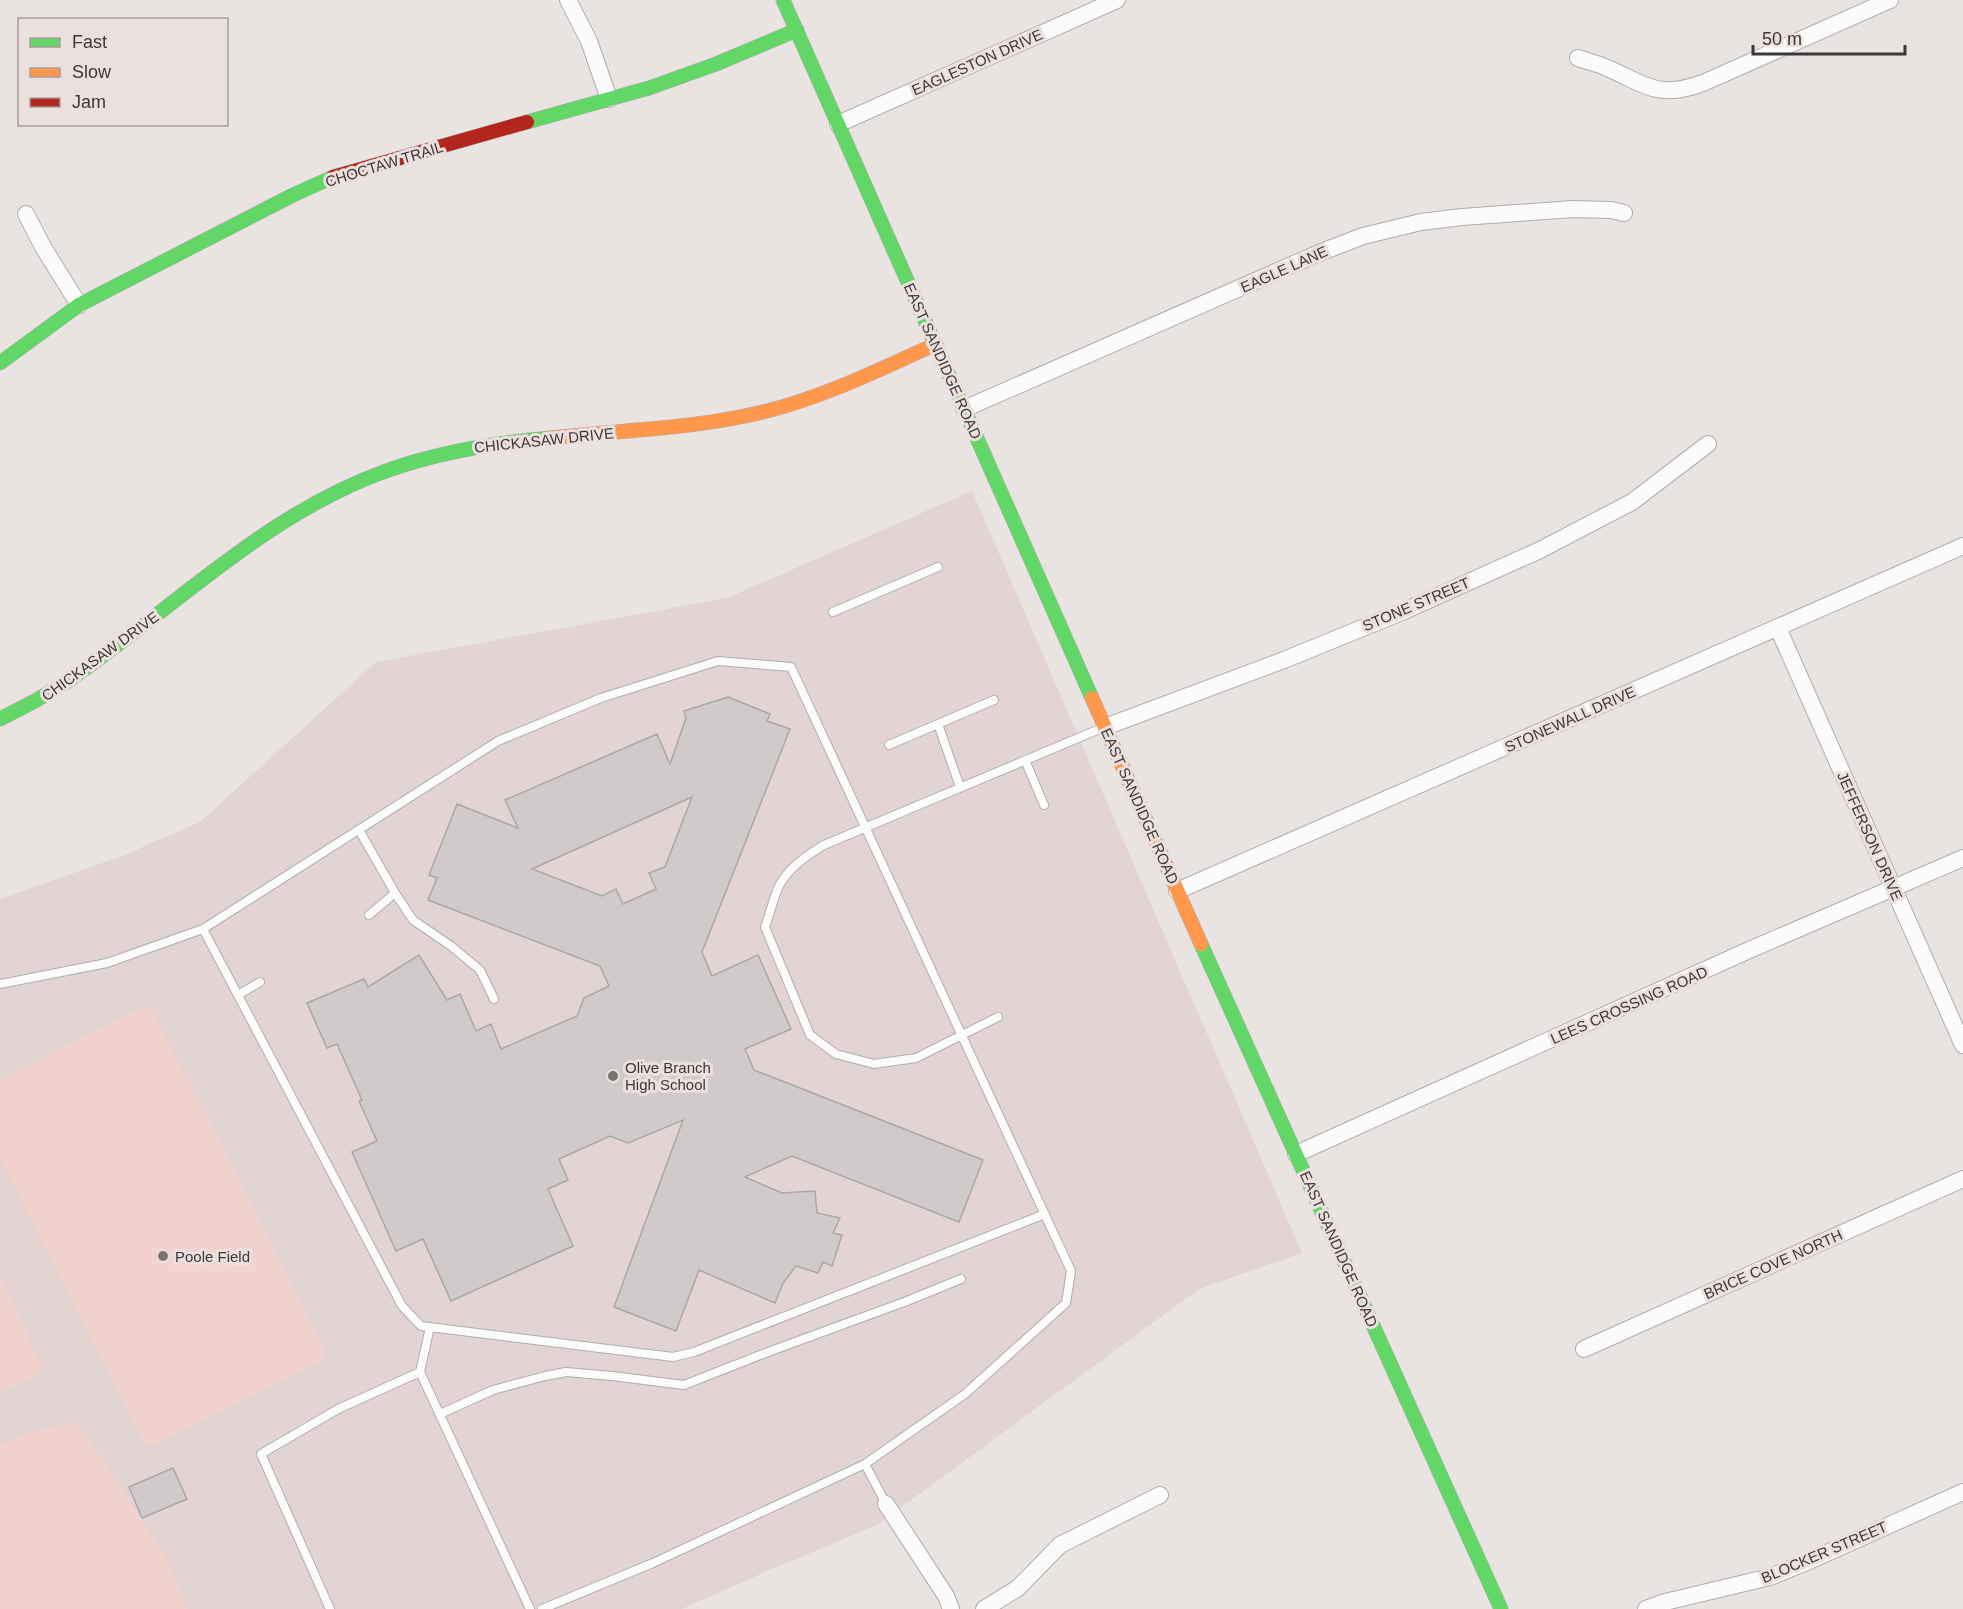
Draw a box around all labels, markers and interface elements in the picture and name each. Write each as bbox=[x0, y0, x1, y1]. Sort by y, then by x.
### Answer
legend bbox=[18, 18, 228, 126]
scale bar bbox=[1753, 18, 1904, 56]
street label: EAGLESTON DRIVE bbox=[909, 25, 1045, 99]
text: 50 m bbox=[1762, 29, 1802, 49]
text: Fast bbox=[72, 32, 107, 52]
text: Slow bbox=[72, 62, 112, 82]
text: Jam bbox=[72, 92, 106, 112]
street label: CHOCTAW TRAIL bbox=[323, 138, 445, 190]
street label: EAGLE LANE bbox=[1238, 242, 1330, 296]
street label: EAST SANDIDGE ROAD bbox=[901, 280, 985, 442]
street label: CHICKASAW DRIVE bbox=[473, 424, 615, 456]
street label: STONE STREET bbox=[1360, 574, 1472, 634]
street label: CHICKASAW DRIVE bbox=[38, 608, 162, 704]
street label: STONEWALL DRIVE bbox=[1502, 683, 1638, 755]
street label: EAST SANDIDGE ROAD bbox=[1098, 725, 1182, 887]
street label: JEFFERSON DRIVE bbox=[1834, 769, 1906, 903]
street label: LEES CROSSING ROAD bbox=[1548, 963, 1710, 1047]
place label: Olive Branch High School bbox=[625, 1059, 711, 1093]
marker: Olive Branch High School bbox=[606, 1069, 620, 1083]
street label: EAST SANDIDGE ROAD bbox=[1297, 1168, 1381, 1330]
street label: BRICE COVE NORTH bbox=[1701, 1226, 1845, 1302]
place label: Poole Field bbox=[175, 1248, 250, 1265]
marker: Poole Field bbox=[156, 1249, 170, 1263]
street label: BLOCKER STREET bbox=[1759, 1518, 1889, 1586]

